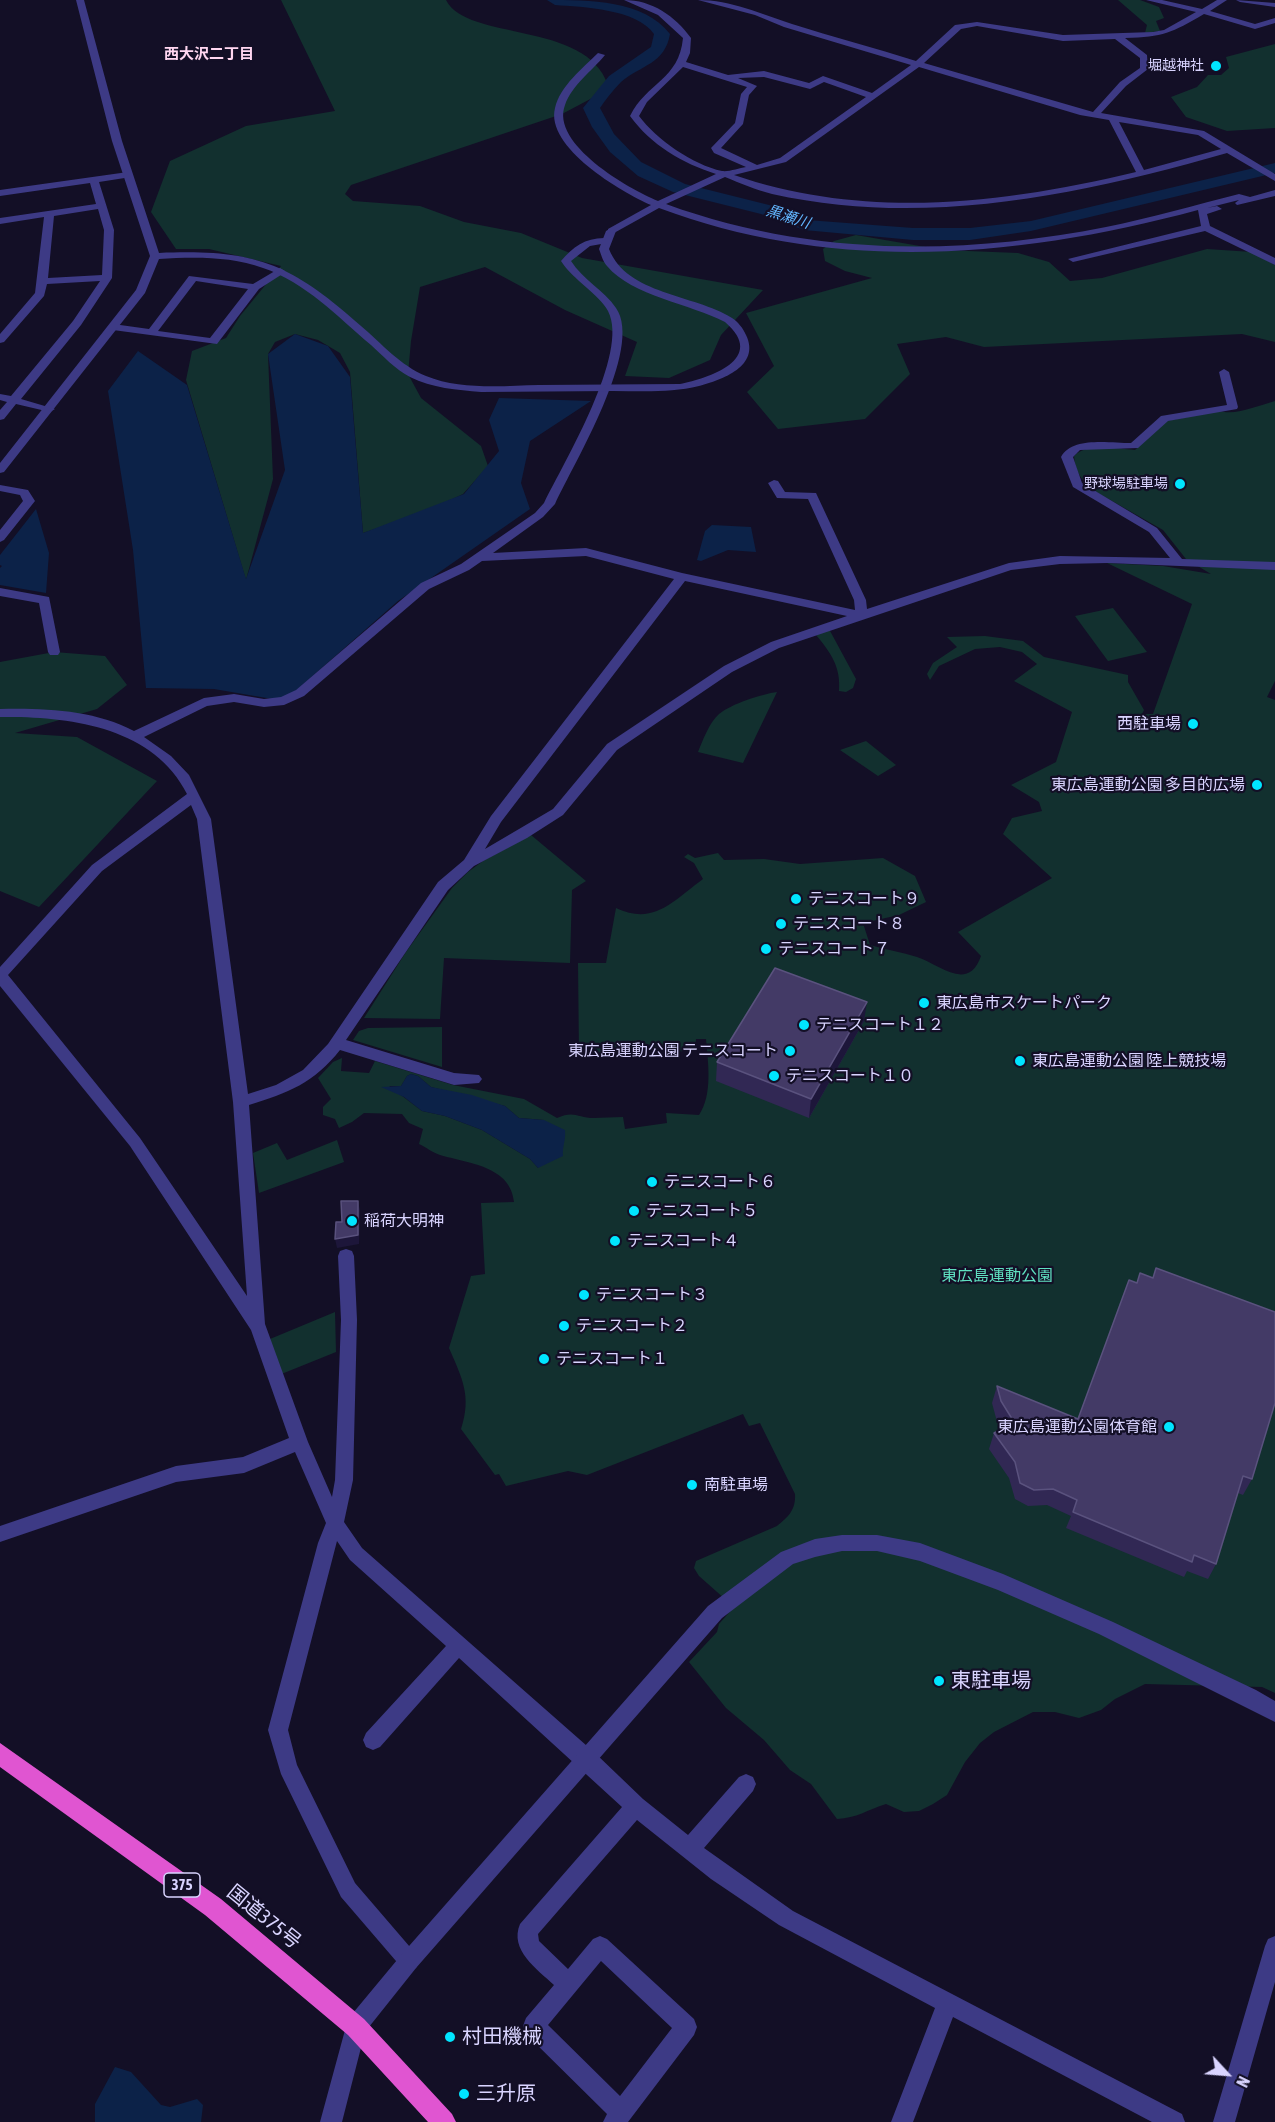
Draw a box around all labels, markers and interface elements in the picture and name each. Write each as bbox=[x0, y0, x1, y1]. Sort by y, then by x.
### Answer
district label: 西大沢二丁目 bbox=[164, 45, 254, 63]
place label: 堀越神社 bbox=[1148, 58, 1204, 74]
marker: 堀越神社 bbox=[1209, 59, 1223, 73]
water label: 黒瀬川 bbox=[764, 201, 812, 233]
place label: 野球場駐車場 bbox=[1084, 476, 1168, 492]
marker: 野球場駐車場 bbox=[1173, 477, 1187, 491]
place label: 西駐車場 bbox=[1117, 714, 1181, 734]
marker: 西駐車場 bbox=[1186, 717, 1200, 731]
place label: 東広島運動公園 多目的広場 bbox=[1051, 775, 1245, 795]
marker: 東広島運動公園 多目的広場 bbox=[1250, 778, 1264, 792]
place label: テニスコート９ bbox=[808, 889, 920, 909]
marker: テニスコート９ bbox=[789, 892, 803, 906]
place label: テニスコート８ bbox=[793, 914, 905, 934]
marker: テニスコート８ bbox=[774, 917, 788, 931]
place label: テニスコート７ bbox=[778, 939, 890, 959]
marker: テニスコート７ bbox=[759, 942, 773, 956]
place label: 東広島市スケートパーク bbox=[936, 993, 1112, 1013]
marker: 東広島市スケートパーク bbox=[917, 996, 931, 1010]
place label: テニスコート１２ bbox=[816, 1015, 944, 1035]
marker: テニスコート１２ bbox=[797, 1018, 811, 1032]
place label: 東広島運動公園 テニスコート bbox=[568, 1041, 778, 1061]
marker: 東広島運動公園 テニスコート bbox=[783, 1044, 797, 1058]
place label: 東広島運動公園 陸上競技場 bbox=[1032, 1051, 1226, 1071]
marker: 東広島運動公園 陸上競技場 bbox=[1013, 1054, 1027, 1068]
place label: テニスコート１０ bbox=[786, 1066, 914, 1086]
marker: テニスコート１０ bbox=[767, 1069, 781, 1083]
place label: テニスコート６ bbox=[664, 1172, 776, 1192]
marker: テニスコート６ bbox=[645, 1175, 659, 1189]
place label: テニスコート５ bbox=[646, 1201, 758, 1221]
marker: テニスコート５ bbox=[627, 1204, 641, 1218]
place label: 稲荷大明神 bbox=[364, 1211, 444, 1231]
marker: 稲荷大明神 bbox=[345, 1214, 359, 1228]
place label: テニスコート４ bbox=[627, 1231, 739, 1251]
marker: テニスコート４ bbox=[608, 1234, 622, 1248]
park label: 東広島運動公園 bbox=[941, 1266, 1053, 1286]
place label: テニスコート３ bbox=[596, 1285, 708, 1305]
marker: テニスコート３ bbox=[577, 1288, 591, 1302]
place label: テニスコート２ bbox=[576, 1316, 688, 1336]
marker: テニスコート２ bbox=[557, 1319, 571, 1333]
place label: テニスコート１ bbox=[556, 1349, 668, 1369]
marker: テニスコート１ bbox=[537, 1352, 551, 1366]
place label: 東広島運動公園体育館 bbox=[997, 1417, 1157, 1437]
marker: 東広島運動公園体育館 bbox=[1162, 1420, 1176, 1434]
place label: 南駐車場 bbox=[704, 1475, 768, 1495]
marker: 南駐車場 bbox=[685, 1478, 699, 1492]
place label: 東駐車場 bbox=[951, 1669, 1031, 1693]
marker: 東駐車場 bbox=[932, 1674, 946, 1688]
road number: 375 bbox=[164, 1873, 200, 1897]
street label: 国道375号 bbox=[222, 1880, 306, 1954]
place label: 村田機械 bbox=[462, 2025, 542, 2049]
marker: 村田機械 bbox=[443, 2030, 457, 2044]
north arrow bbox=[1197, 2044, 1257, 2104]
text: N bbox=[1233, 2074, 1253, 2090]
place label: 三升原 bbox=[476, 2082, 536, 2106]
marker: 三升原 bbox=[457, 2087, 471, 2101]

